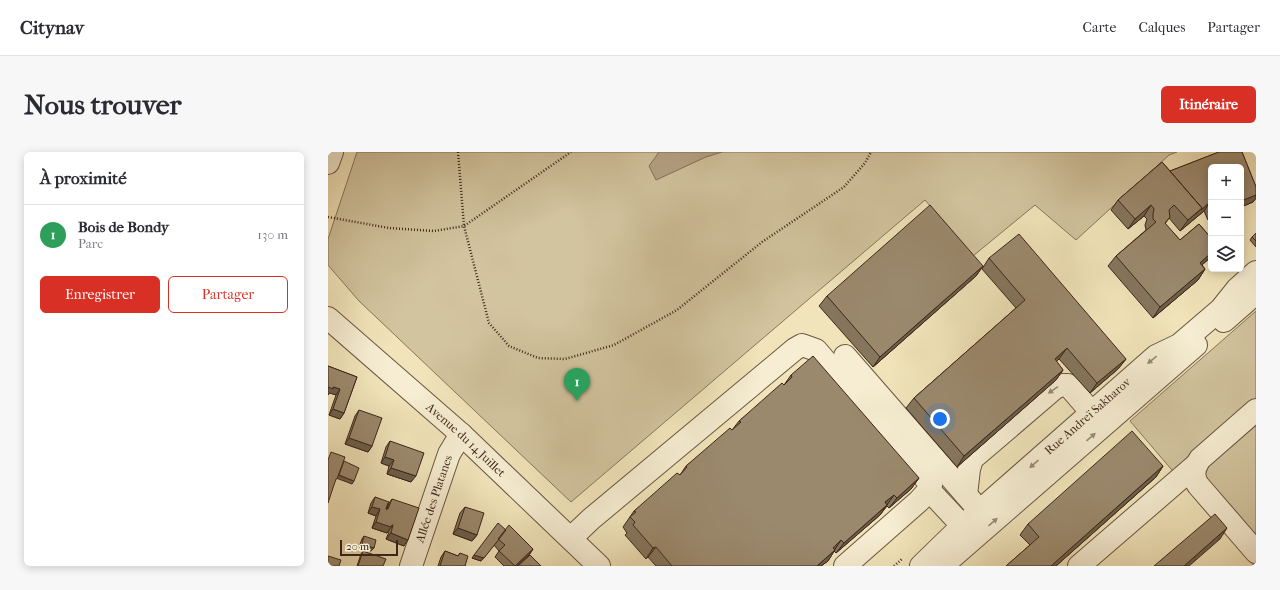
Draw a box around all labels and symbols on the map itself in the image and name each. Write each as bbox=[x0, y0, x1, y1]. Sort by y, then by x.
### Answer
one-way arrow bbox=[1147, 355, 1158, 364]
pin: 1 bbox=[564, 368, 590, 401]
street label: Rue Andreï Sakharov bbox=[1042, 374, 1134, 458]
one-way arrow bbox=[1047, 386, 1058, 394]
street label: Avenue du 14 Juillet bbox=[423, 399, 509, 480]
your location bbox=[930, 409, 950, 429]
one-way arrow bbox=[1086, 432, 1096, 441]
street label: Allée des Platanes bbox=[412, 453, 455, 545]
one-way arrow bbox=[1028, 459, 1039, 468]
one-way arrow bbox=[988, 518, 997, 527]
scale bar bbox=[340, 538, 398, 557]

